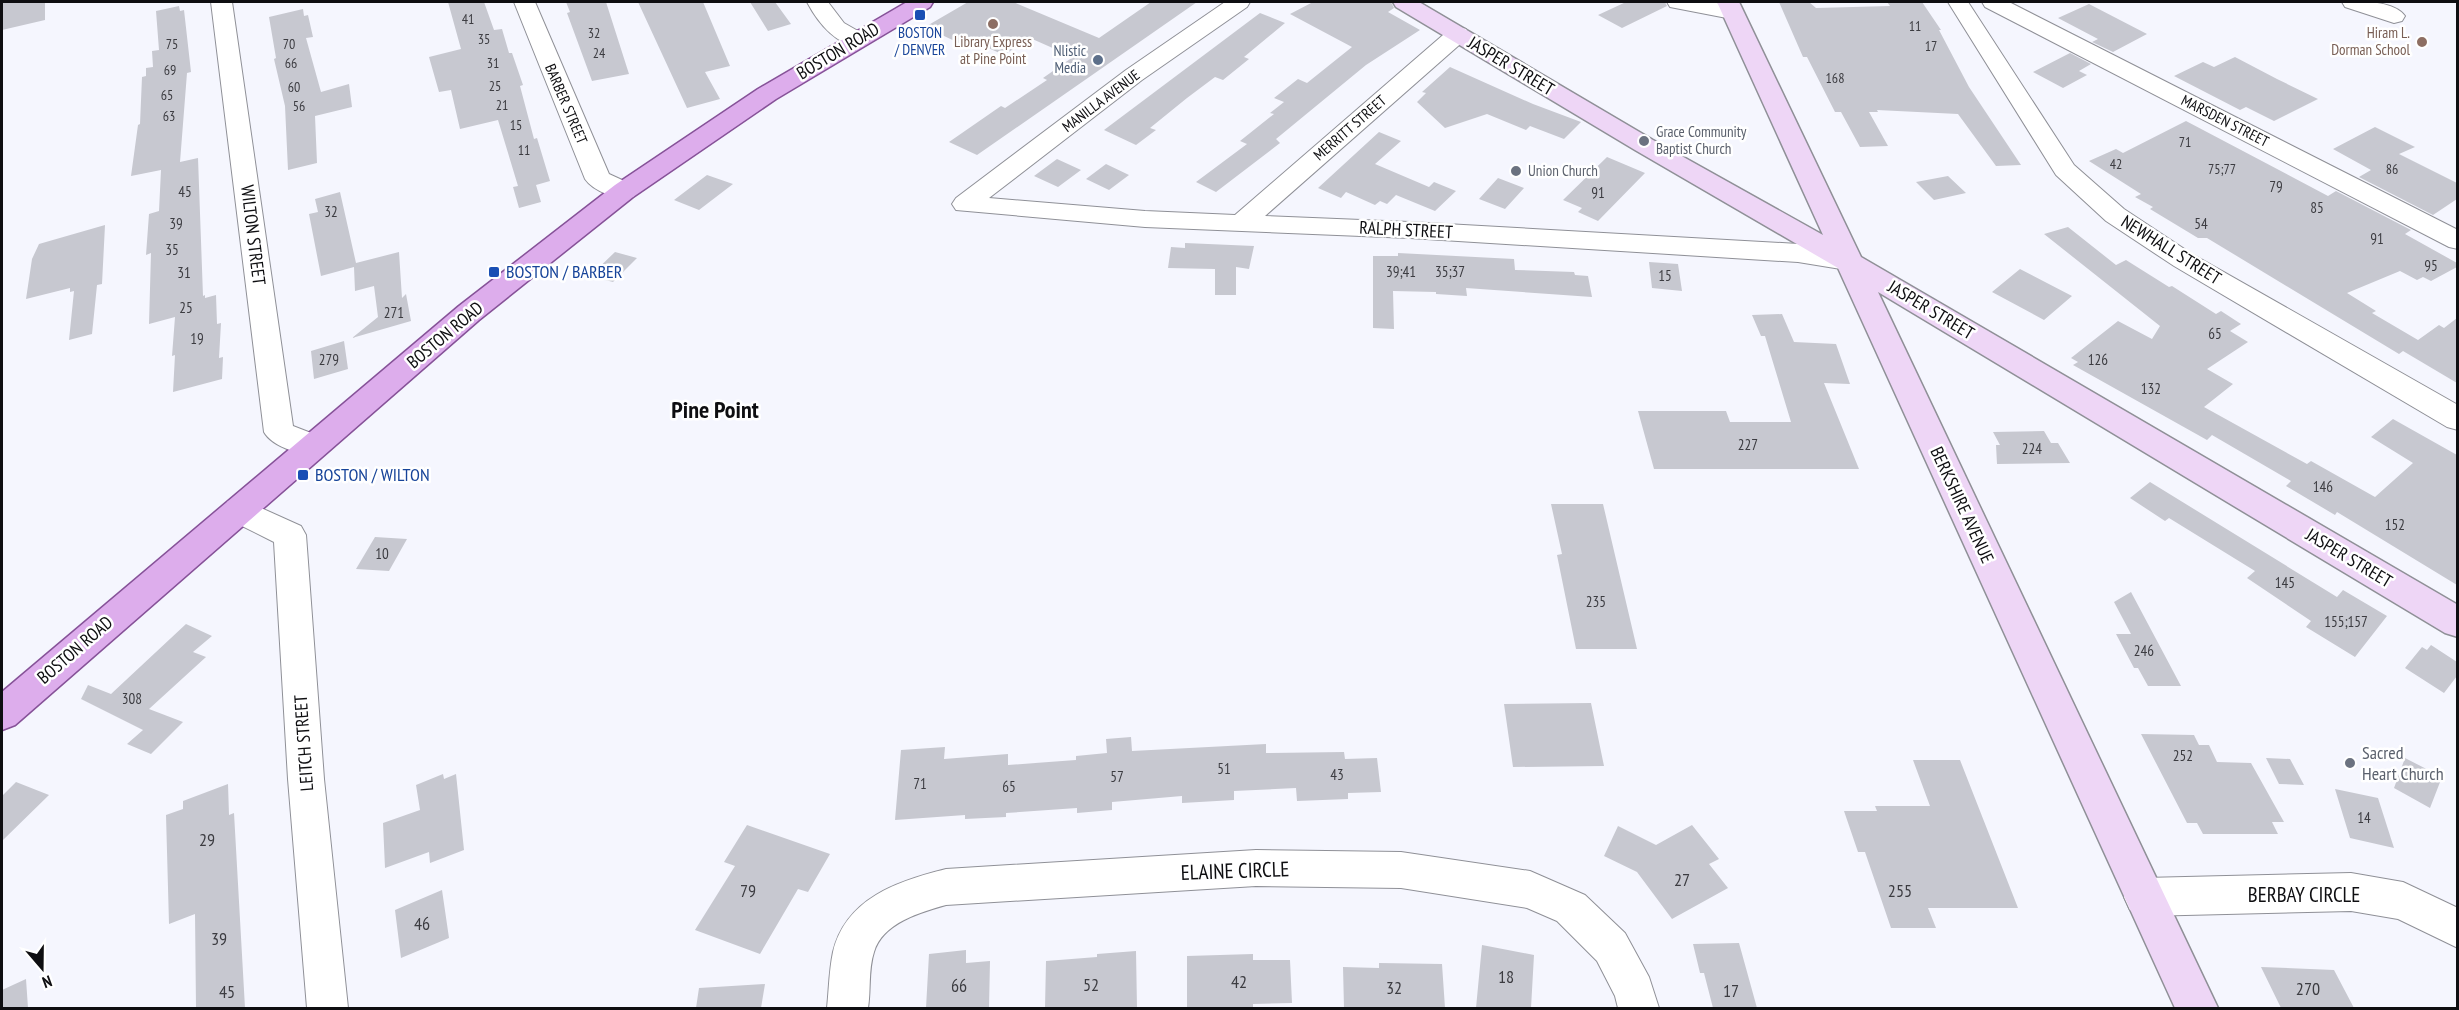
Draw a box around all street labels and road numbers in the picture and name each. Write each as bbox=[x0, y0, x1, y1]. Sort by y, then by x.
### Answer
street label: BOSTON ROAD bbox=[792, 17, 883, 84]
street label: JASPER STREET bbox=[1463, 30, 1559, 100]
street label: BARBER STREET bbox=[541, 61, 592, 147]
street label: MANILLA AVENUE bbox=[1058, 65, 1143, 136]
street label: MARSDEN STREET bbox=[2178, 90, 2272, 151]
street label: MERRITT STREET bbox=[1309, 91, 1390, 164]
street label: WILTON STREET bbox=[236, 184, 271, 286]
street label: NEWHALL STREET bbox=[2117, 210, 2226, 289]
street label: RALPH STREET bbox=[1359, 216, 1453, 243]
street label: JASPER STREET bbox=[1883, 274, 1979, 344]
street label: BOSTON ROAD bbox=[402, 296, 487, 373]
street label: BERKSHIRE AVENUE bbox=[1925, 443, 1999, 567]
street label: JASPER STREET bbox=[2301, 522, 2397, 592]
street label: BOSTON ROAD bbox=[32, 611, 117, 689]
street label: LEITCH STREET bbox=[289, 694, 318, 792]
street label: ELAINE CIRCLE bbox=[1180, 855, 1290, 886]
street label: BERBAY CIRCLE bbox=[2248, 881, 2360, 908]

